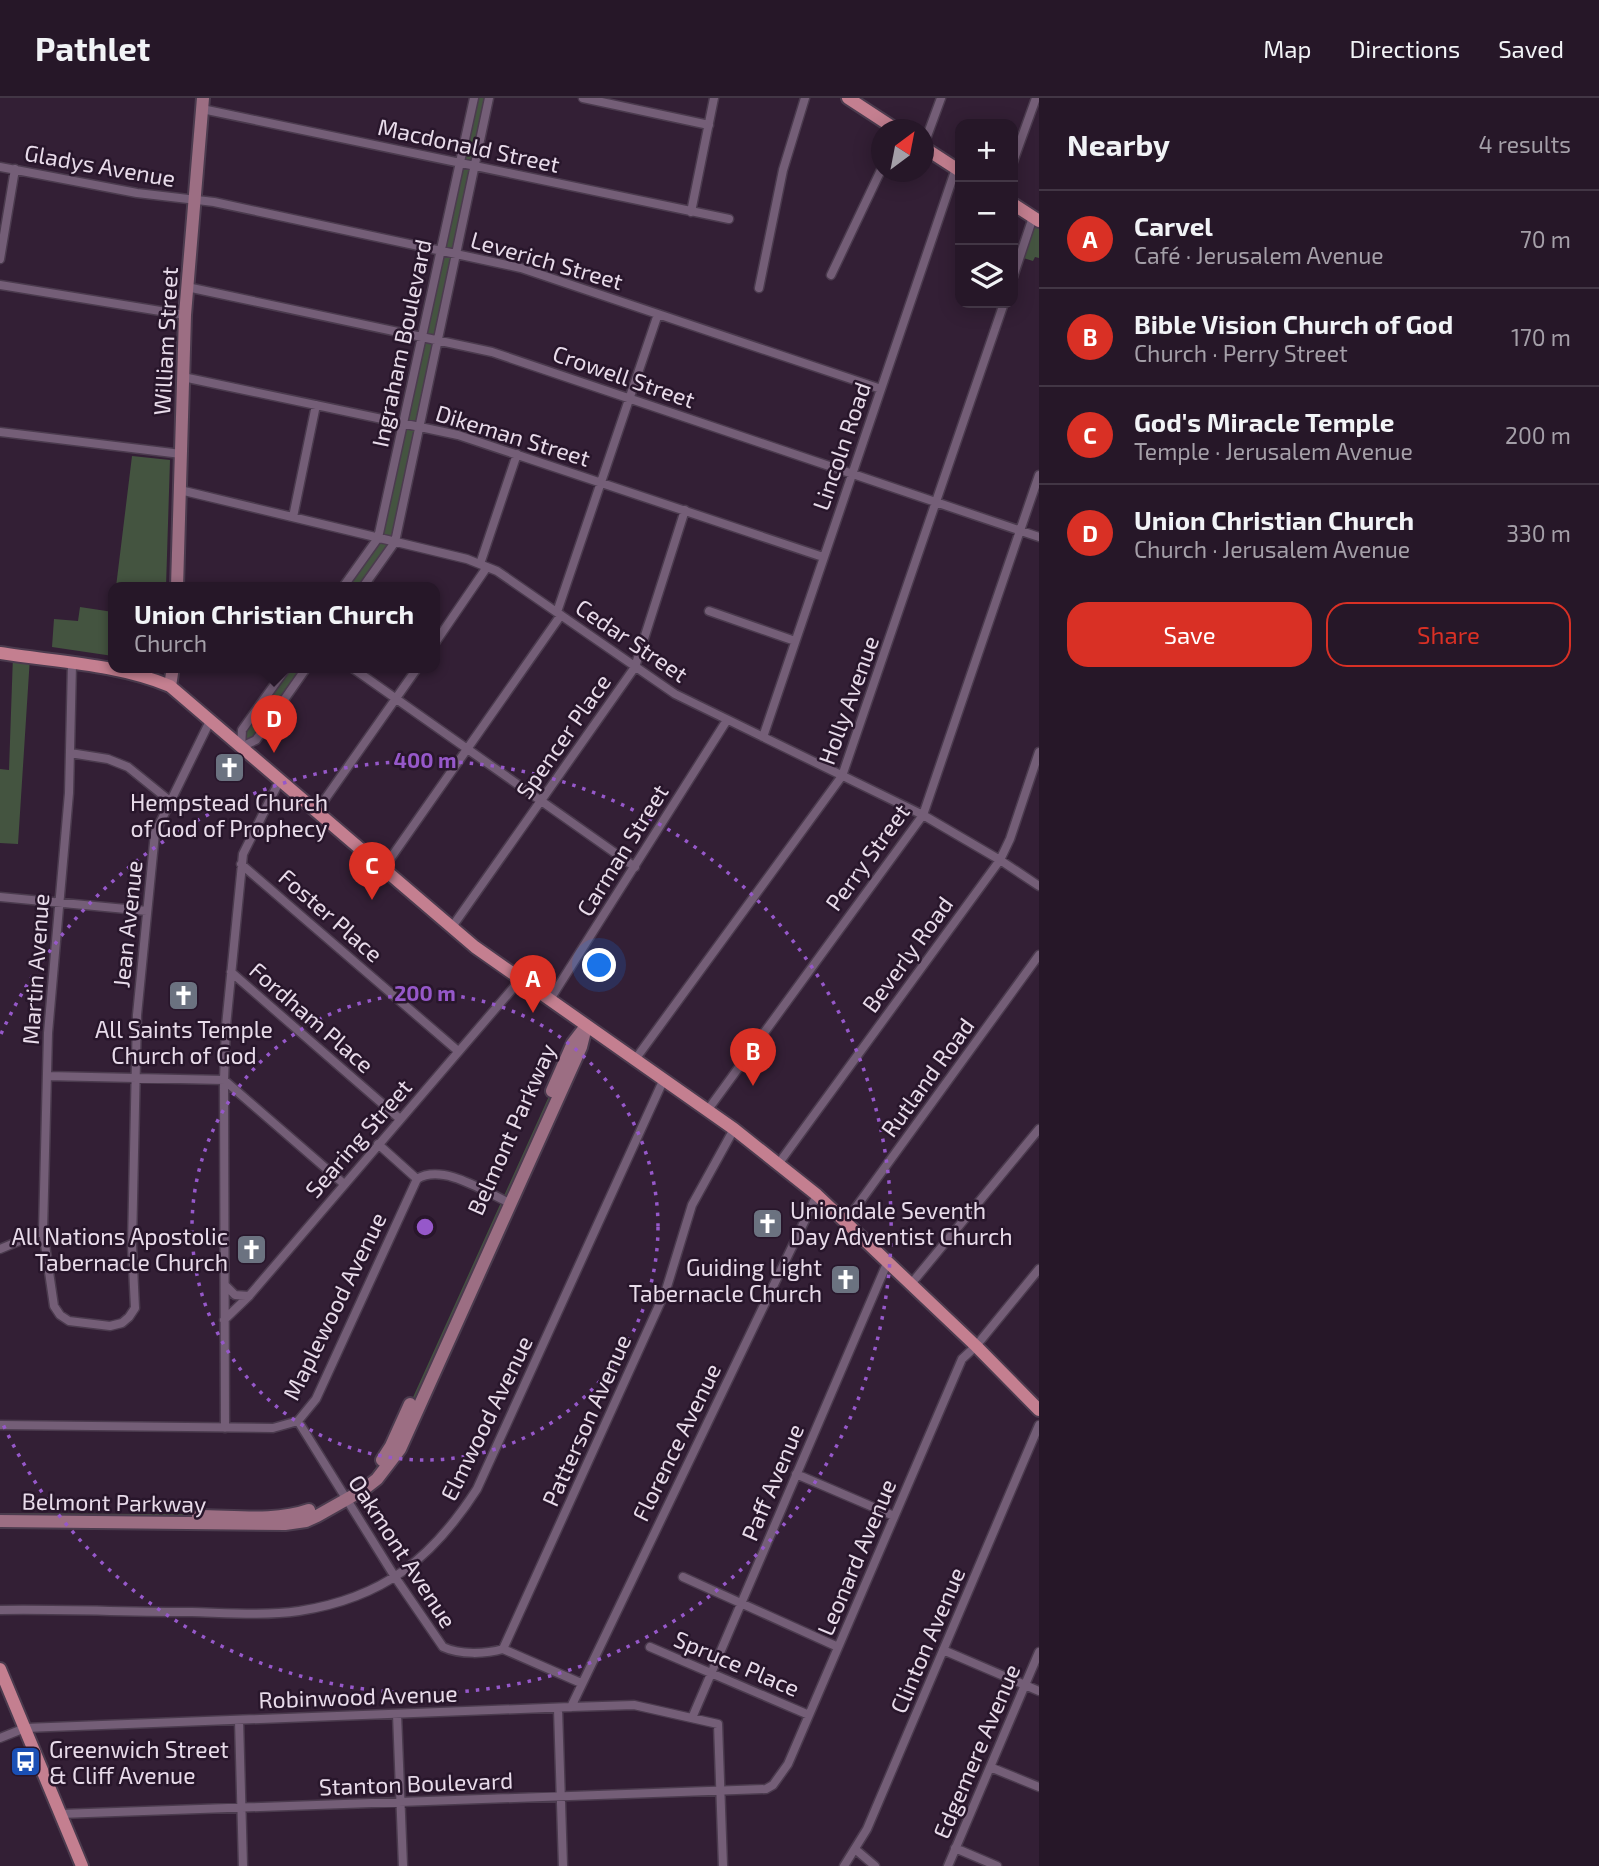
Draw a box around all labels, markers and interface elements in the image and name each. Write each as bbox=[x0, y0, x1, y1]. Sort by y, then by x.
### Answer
text: Pathlet bbox=[35, 28, 150, 68]
text: Map bbox=[1263, 34, 1311, 63]
text: Directions bbox=[1349, 34, 1460, 63]
text: Saved bbox=[1498, 34, 1564, 63]
street label: Macdonald Street bbox=[376, 112, 563, 178]
north arrow bbox=[871, 119, 934, 182]
map controls bbox=[955, 119, 1018, 308]
button: + bbox=[955, 119, 1018, 182]
text: Nearby bbox=[1067, 126, 1170, 162]
text: 4 results bbox=[1479, 130, 1571, 158]
street label: Gladys Avenue bbox=[22, 138, 178, 192]
button: − bbox=[955, 182, 1018, 245]
text: Carvel bbox=[1134, 210, 1213, 241]
street label: Leverich Street bbox=[468, 225, 627, 295]
text: A bbox=[1082, 225, 1098, 253]
text: 70 m bbox=[1520, 225, 1571, 253]
street label: Ingraham Boulevard bbox=[365, 237, 437, 449]
text: Café · Jerusalem Avenue bbox=[1134, 241, 1384, 269]
button: layers bbox=[955, 245, 1018, 308]
street label: William Street bbox=[147, 266, 183, 416]
text: Bible Vision Church of God bbox=[1134, 308, 1453, 339]
text: B bbox=[1083, 323, 1097, 351]
text: 170 m bbox=[1511, 323, 1571, 351]
street label: Crowell Street bbox=[549, 339, 699, 413]
text: Church · Perry Street bbox=[1134, 339, 1348, 367]
street label: Lincoln Road bbox=[806, 378, 876, 514]
street label: Dikeman Street bbox=[432, 398, 594, 472]
text: God's Miracle Temple bbox=[1134, 406, 1394, 437]
text: C bbox=[1083, 421, 1097, 449]
text: 200 m bbox=[1505, 421, 1571, 449]
text: Temple · Jerusalem Avenue bbox=[1134, 437, 1413, 465]
text: Union Christian Church bbox=[1134, 504, 1414, 535]
text: D bbox=[1082, 519, 1098, 547]
text: 330 m bbox=[1506, 519, 1571, 547]
text: Church · Jerusalem Avenue bbox=[1134, 535, 1410, 563]
popup bbox=[108, 582, 440, 673]
street label: Cedar Street bbox=[571, 592, 694, 688]
text: Union Christian Church bbox=[134, 598, 414, 629]
button: Save bbox=[1067, 602, 1312, 667]
button: Share bbox=[1326, 602, 1571, 667]
text: Church bbox=[134, 629, 207, 657]
street label: Holly Avenue bbox=[812, 632, 884, 768]
street label: Spencer Place bbox=[510, 668, 616, 804]
pin: D bbox=[251, 695, 297, 753]
text: 400 m bbox=[394, 747, 456, 772]
church icon: Hempstead Church of God of Prophecy bbox=[212, 751, 246, 785]
street label: Carman Street bbox=[570, 779, 674, 921]
place label: Hempstead Church of God of Prophecy bbox=[130, 788, 328, 842]
street label: Perry Street bbox=[819, 798, 915, 916]
pin: C bbox=[349, 842, 395, 900]
street label: Jean Avenue bbox=[106, 859, 148, 989]
street label: Foster Place bbox=[273, 862, 389, 968]
street label: Beverly Road bbox=[856, 891, 958, 1017]
street label: Martin Avenue bbox=[16, 892, 54, 1046]
your location bbox=[582, 948, 616, 982]
pin: A bbox=[510, 955, 556, 1013]
street label: Fordham Place bbox=[244, 956, 380, 1078]
church icon: All Saints Temple Church of God bbox=[167, 978, 201, 1012]
text: 200 m bbox=[394, 980, 456, 1005]
street label: Rutland Road bbox=[874, 1012, 980, 1142]
place label: All Saints Temple Church of God bbox=[95, 1015, 273, 1069]
pin: B bbox=[730, 1028, 776, 1086]
street label: Belmont Parkway bbox=[461, 1039, 561, 1219]
street label: Searing Street bbox=[299, 1073, 417, 1203]
place label: Uniondale Seventh Day Adventist Church bbox=[790, 1196, 1013, 1250]
church icon: Uniondale Seventh Day Adventist Church bbox=[750, 1206, 784, 1240]
street label: Maplewood Avenue bbox=[276, 1208, 392, 1404]
centre of rings bbox=[413, 1215, 437, 1239]
place label: All Nations Apostolic Tabernacle Church bbox=[11, 1222, 228, 1276]
church icon: All Nations Apostolic Tabernacle Church bbox=[234, 1232, 268, 1266]
place label: Guiding Light Tabernacle Church bbox=[629, 1253, 822, 1307]
church icon: Guiding Light Tabernacle Church bbox=[828, 1263, 862, 1297]
street label: Patterson Avenue bbox=[536, 1330, 636, 1510]
street label: Elmwood Avenue bbox=[434, 1331, 538, 1505]
street label: Florence Avenue bbox=[626, 1359, 726, 1525]
street label: Paff Avenue bbox=[735, 1419, 809, 1545]
street label: Oakmont Avenue bbox=[343, 1469, 463, 1633]
street label: Leonard Avenue bbox=[810, 1475, 902, 1639]
street label: Belmont Parkway bbox=[21, 1486, 207, 1518]
street label: Clinton Avenue bbox=[884, 1563, 970, 1717]
street label: Spruce Place bbox=[670, 1624, 804, 1702]
street label: Edgemere Avenue bbox=[927, 1660, 1025, 1842]
street label: Robinwood Avenue bbox=[258, 1679, 458, 1713]
place label: Greenwich Street & Cliff Avenue bbox=[49, 1735, 229, 1789]
bus stop icon: Greenwich Street & Cliff Avenue bbox=[9, 1745, 43, 1779]
street label: Stanton Boulevard bbox=[318, 1766, 514, 1800]

